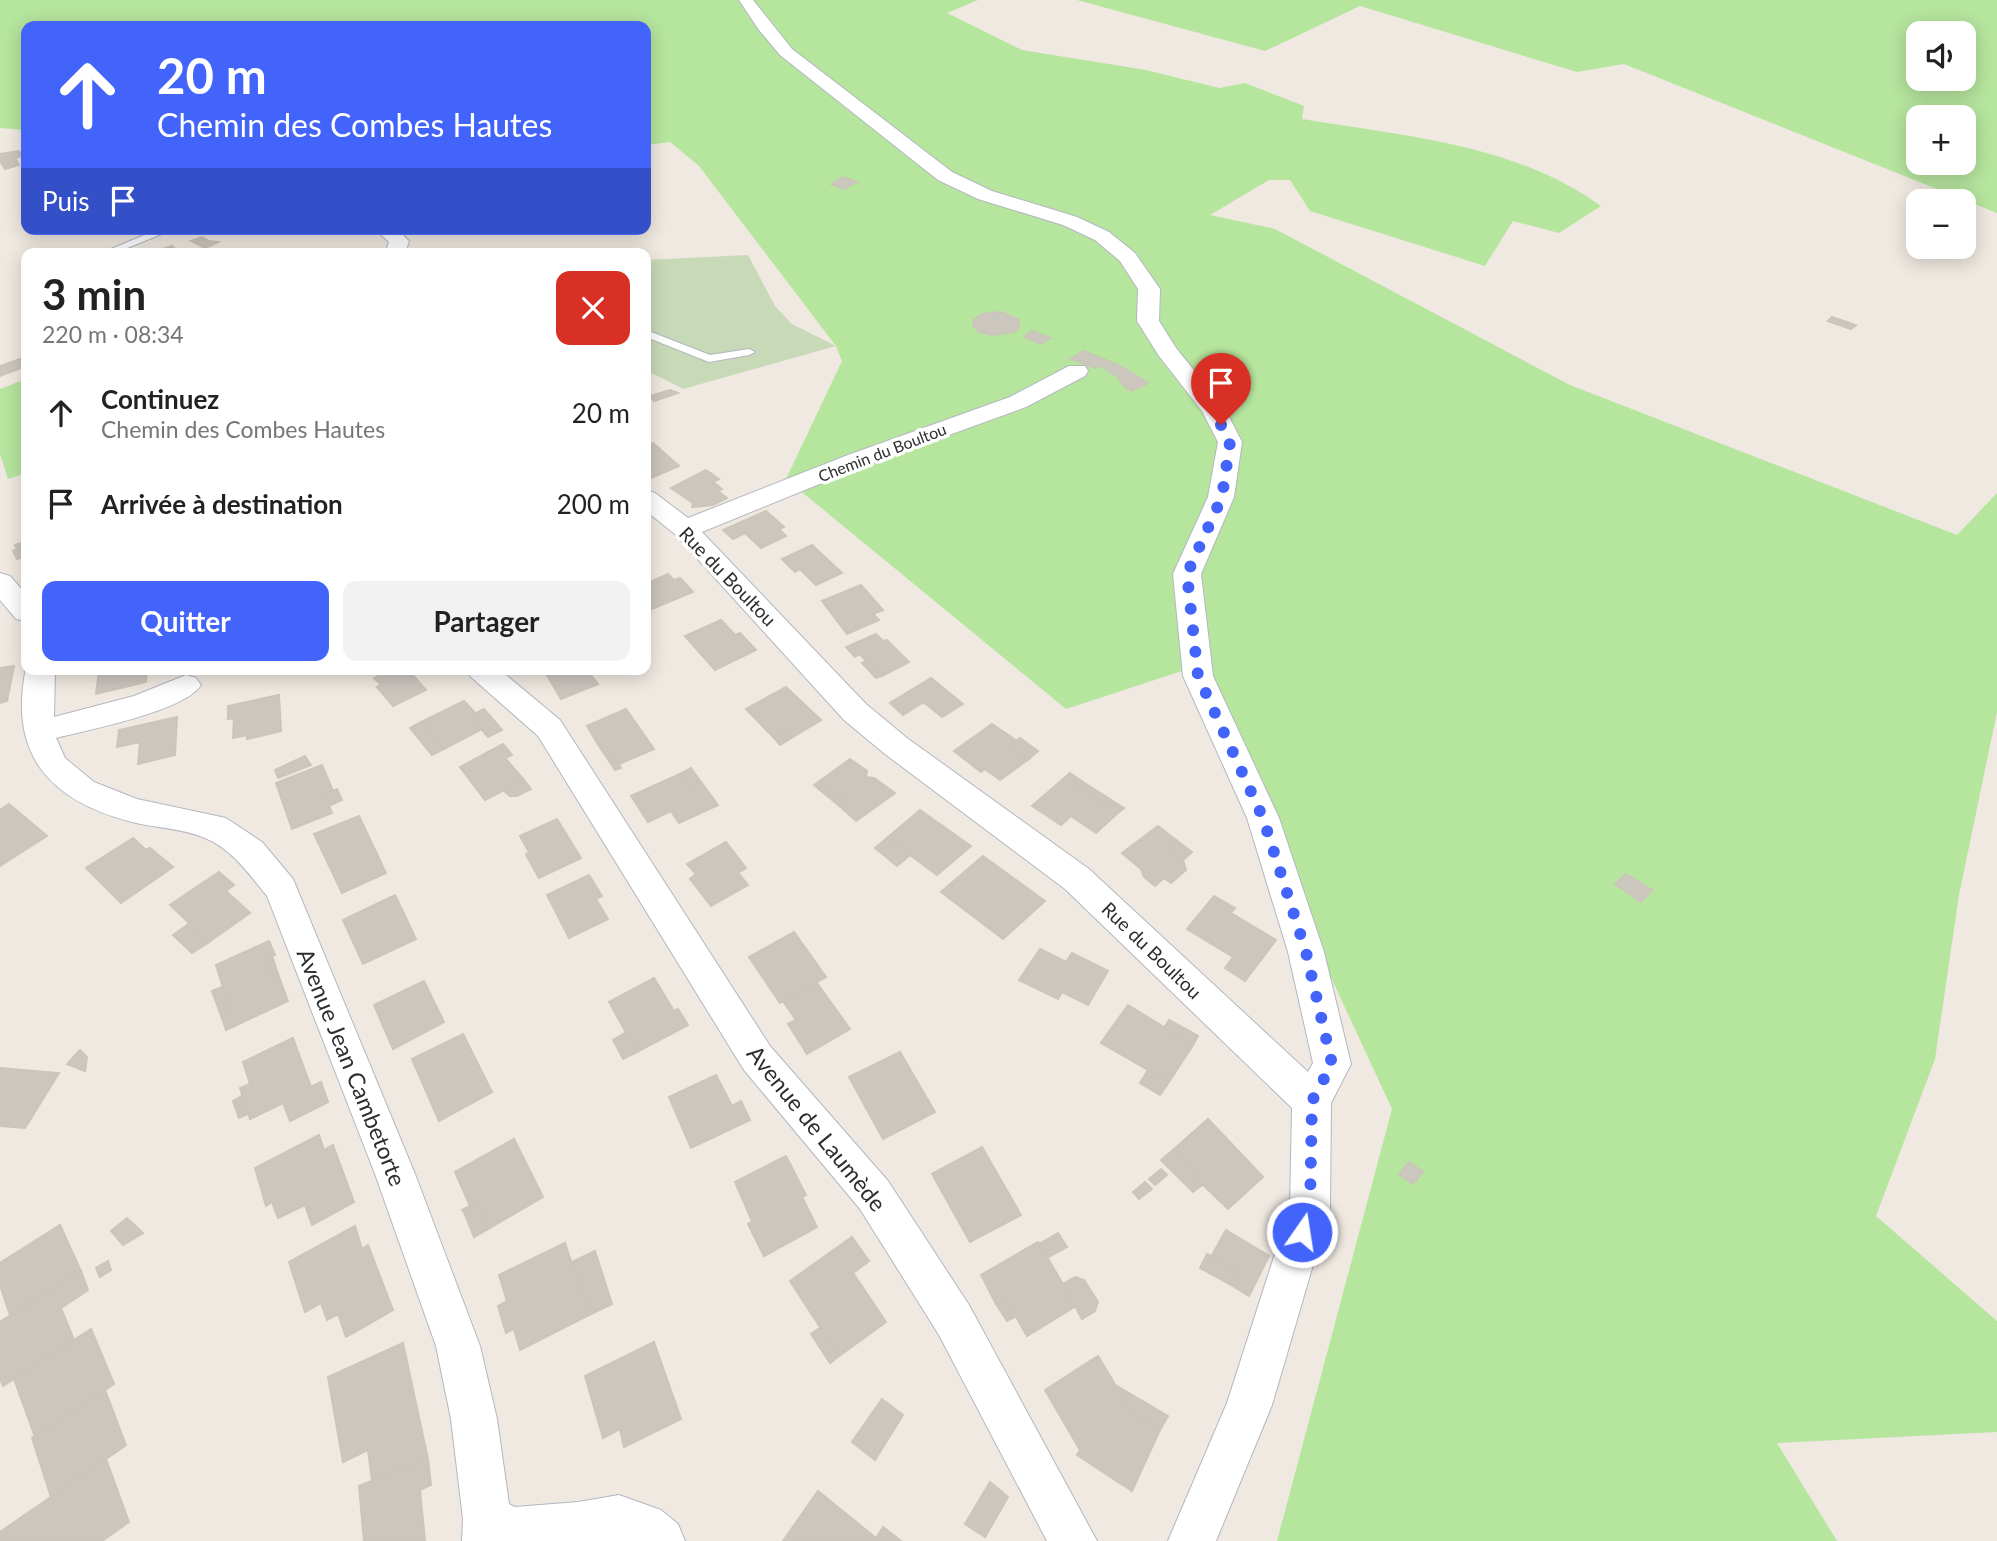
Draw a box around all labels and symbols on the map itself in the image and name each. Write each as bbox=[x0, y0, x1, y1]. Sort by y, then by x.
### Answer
pin bbox=[1191, 353, 1251, 425]
street label: Chemin du Boultou bbox=[815, 419, 949, 485]
street label: Rue du Boultou bbox=[675, 522, 781, 630]
street label: Rue du Boultou bbox=[1098, 897, 1206, 1003]
street label: Avenue Jean Cambetorte bbox=[292, 944, 412, 1190]
street label: Avenue de Laumède bbox=[742, 1039, 892, 1217]
position arrow bbox=[1265, 1195, 1339, 1269]

